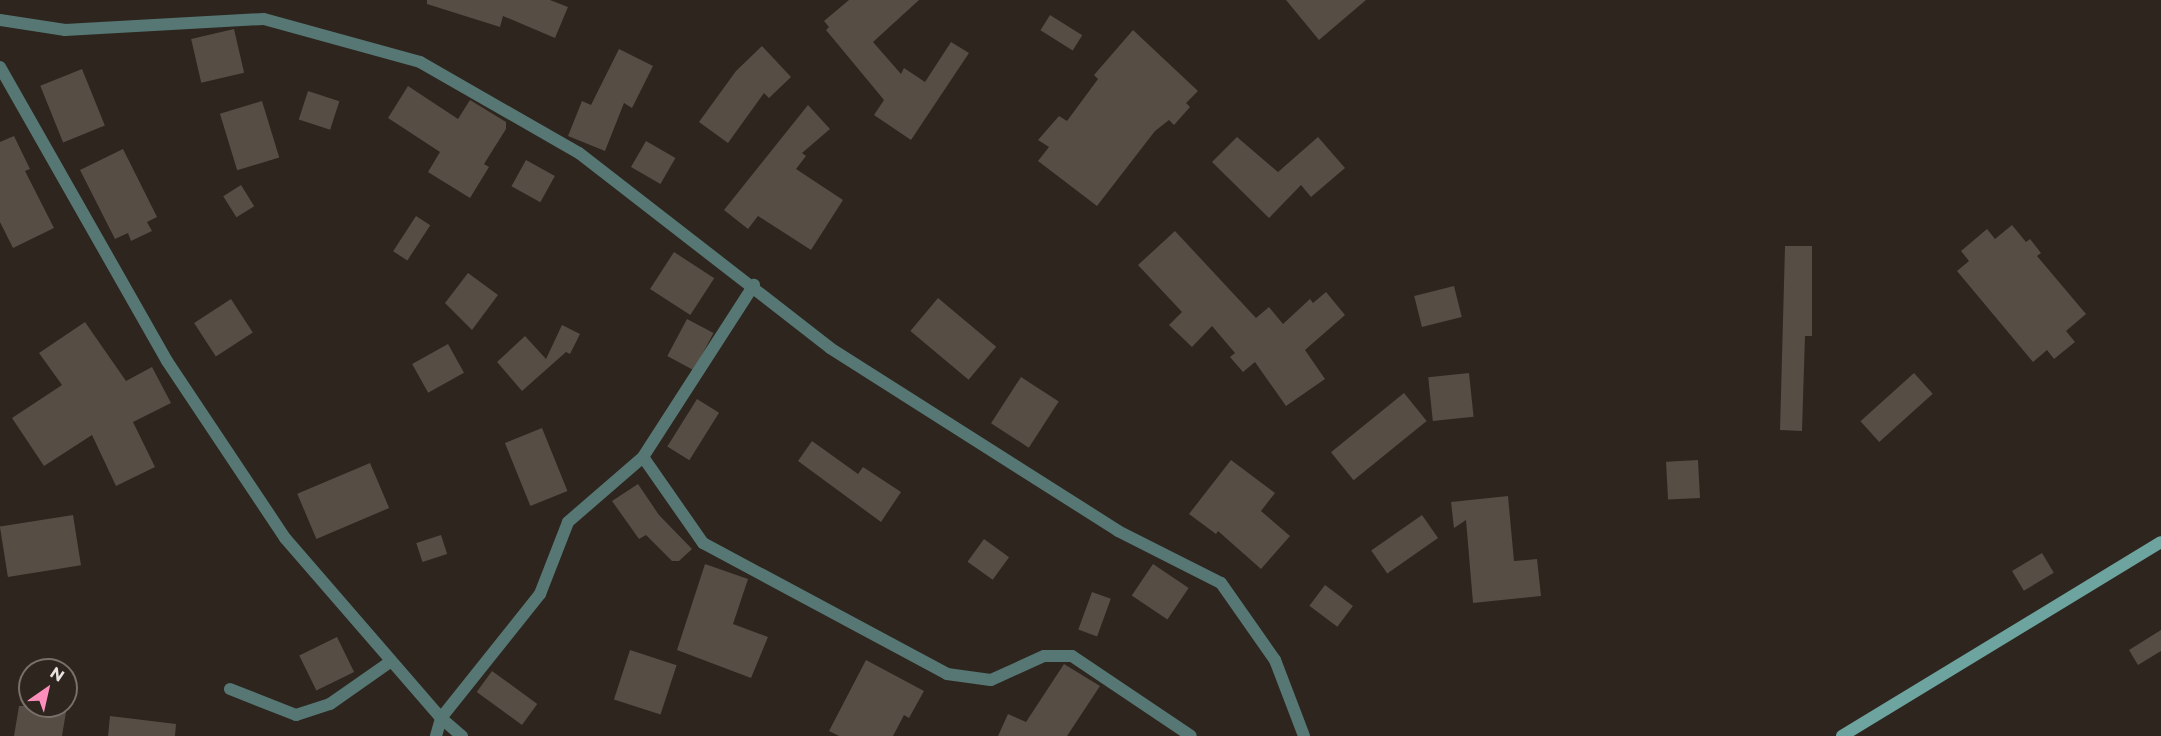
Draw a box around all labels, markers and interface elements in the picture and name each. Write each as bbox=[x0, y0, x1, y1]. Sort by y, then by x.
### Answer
north arrow bbox=[18, 658, 78, 718]
text: N bbox=[47, 663, 68, 686]

